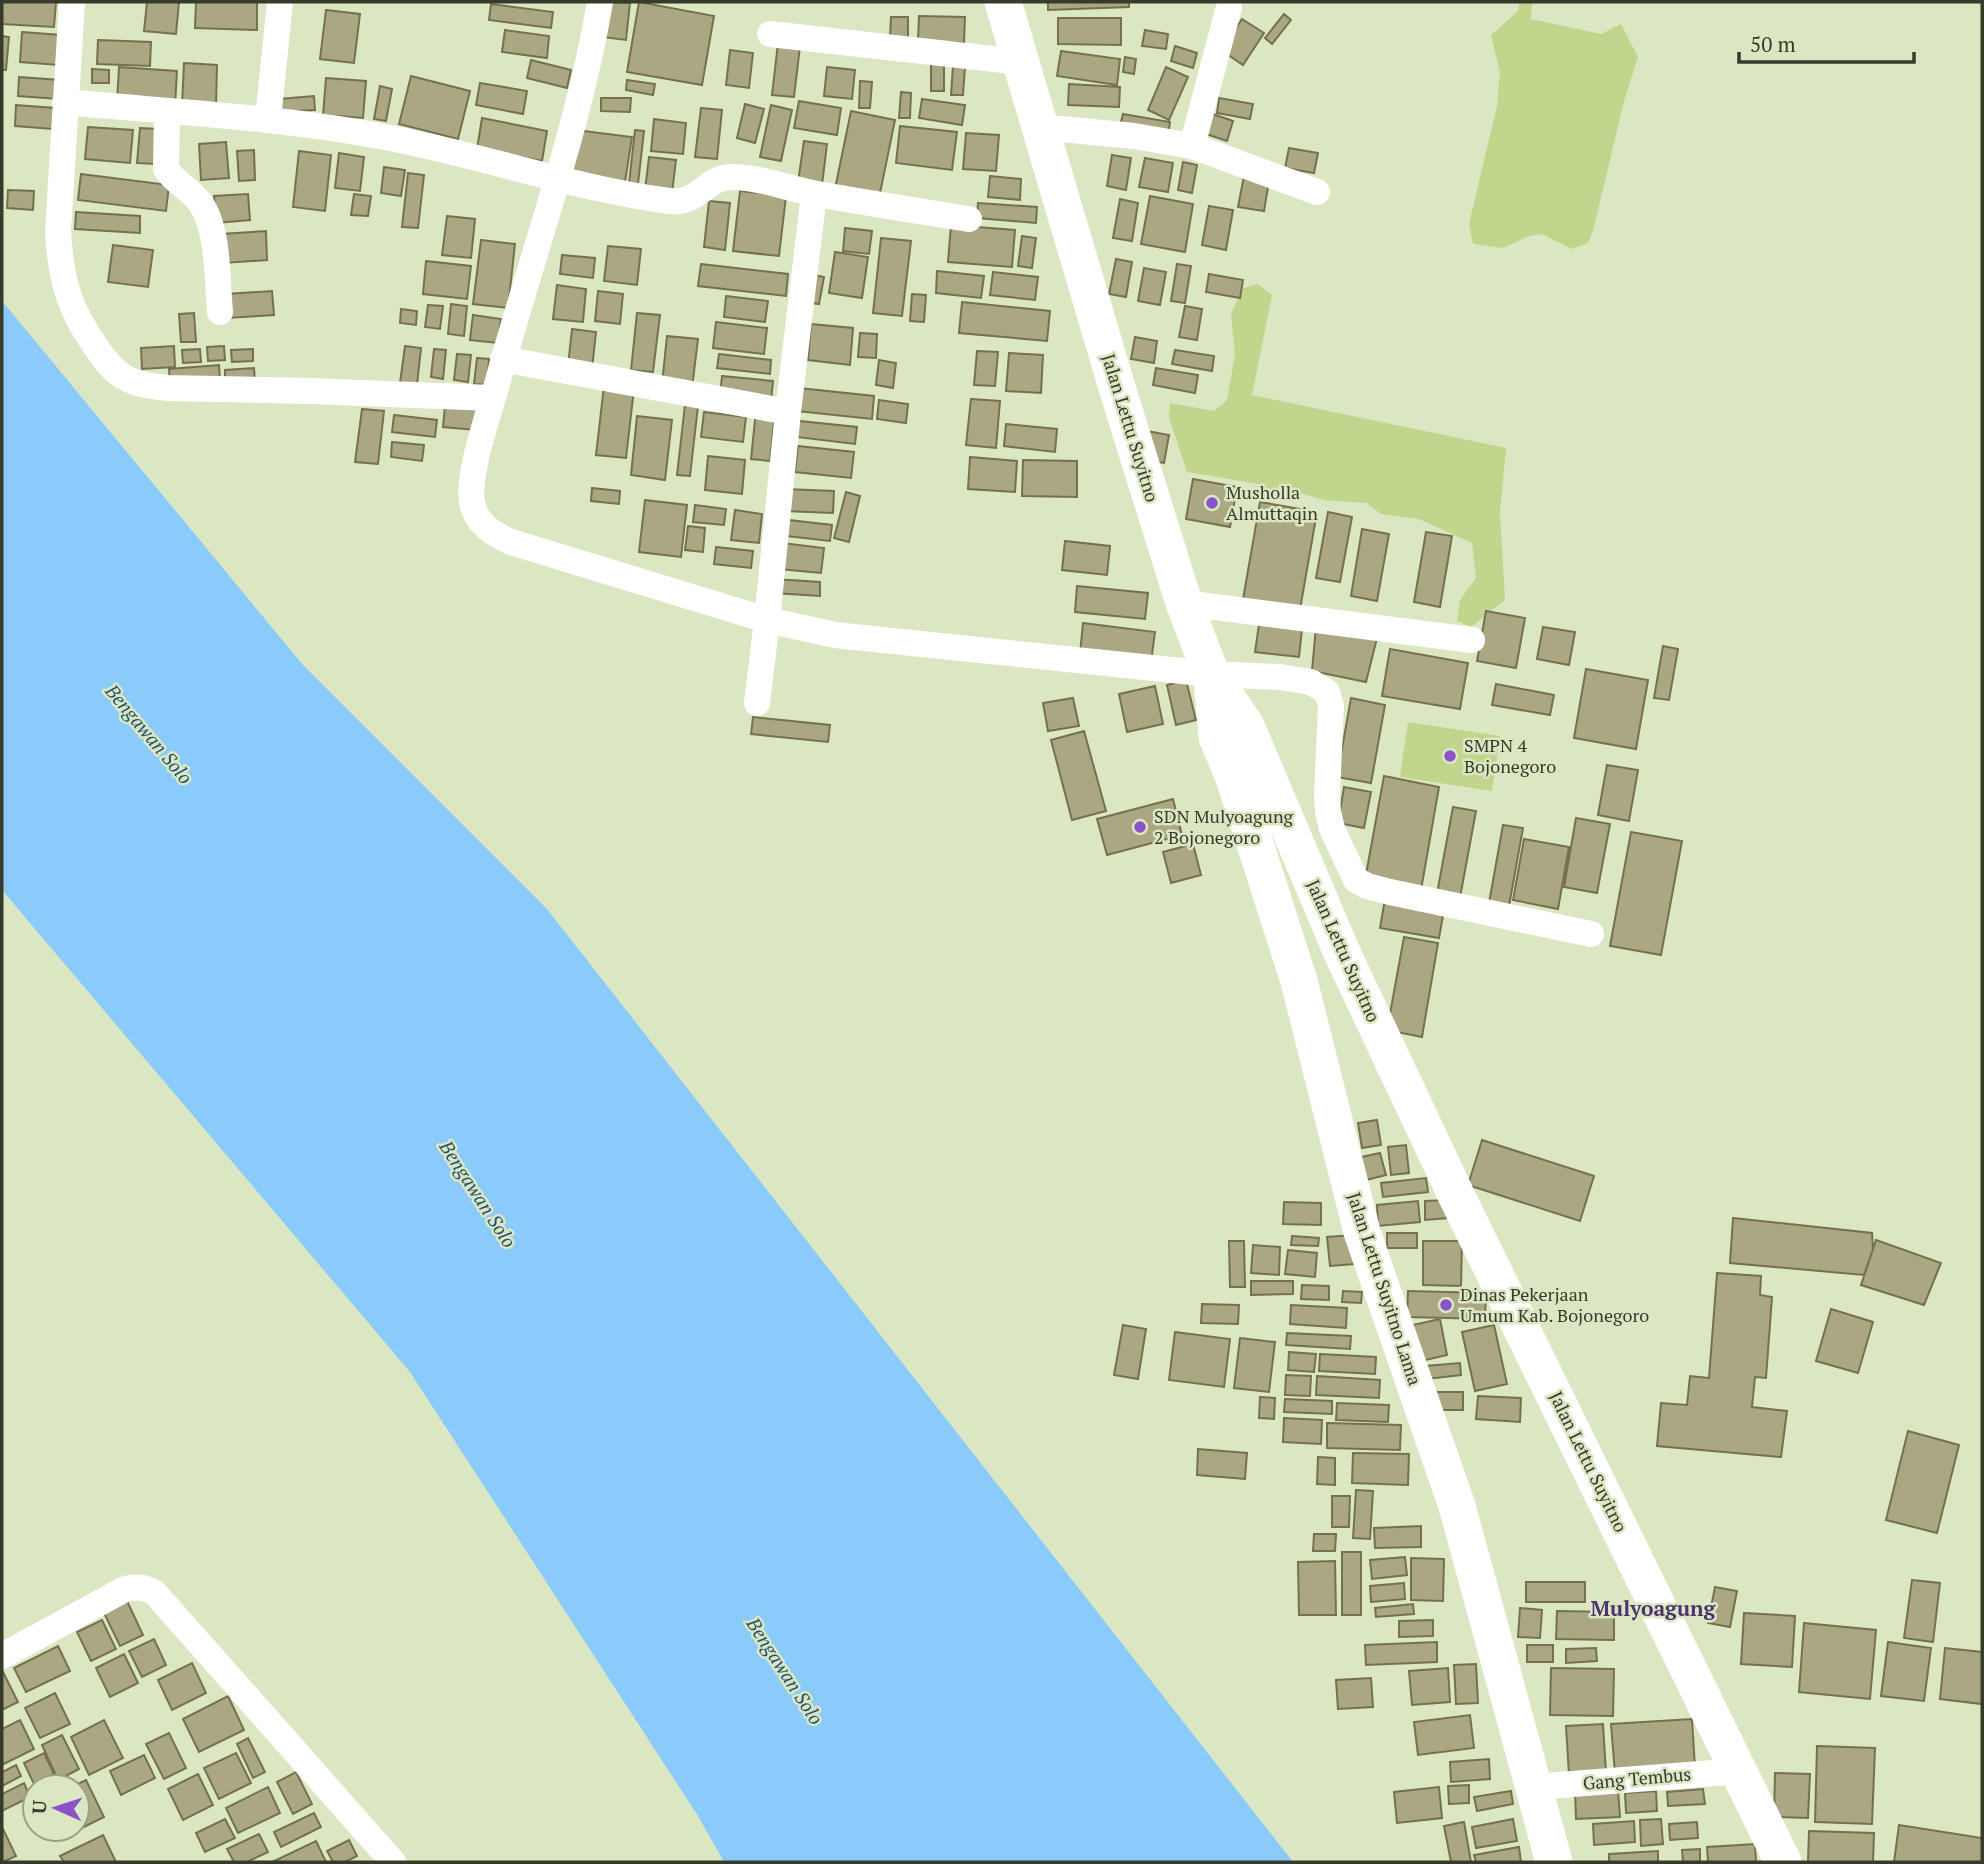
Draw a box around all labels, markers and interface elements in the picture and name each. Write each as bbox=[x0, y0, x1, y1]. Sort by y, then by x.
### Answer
scale bar bbox=[1739, 21, 1914, 65]
text: 50 m bbox=[1750, 30, 1796, 58]
street label: Jalan Lettu Suyitno bbox=[1097, 351, 1165, 505]
place label: Musholla Almuttaqin bbox=[1226, 480, 1318, 525]
marker: Musholla Almuttaqin bbox=[1204, 495, 1220, 511]
water label: Bengawan Solo bbox=[100, 678, 198, 789]
place label: SMPN 4 Bojonegoro bbox=[1464, 733, 1556, 778]
marker: SMPN 4 Bojonegoro bbox=[1442, 748, 1458, 764]
place label: SDN Mulyoagung 2 Bojonegoro bbox=[1154, 804, 1294, 849]
marker: SDN Mulyoagung 2 Bojonegoro bbox=[1132, 819, 1148, 835]
street label: Jalan Lettu Suyitno bbox=[1302, 876, 1386, 1026]
water label: Bengawan Solo bbox=[434, 1135, 522, 1252]
street label: Jalan Lettu Suyitno Lama bbox=[1342, 1189, 1428, 1388]
place label: Dinas Pekerjaan Umum Kab. Bojonegoro bbox=[1460, 1282, 1649, 1327]
marker: Dinas Pekerjaan Umum Kab. Bojonegoro bbox=[1438, 1297, 1454, 1313]
street label: Jalan Lettu Suyitno bbox=[1544, 1387, 1633, 1536]
district label: Mulyoagung bbox=[1591, 1594, 1717, 1622]
water label: Bengawan Solo bbox=[741, 1612, 829, 1729]
street label: Gang Tembus bbox=[1582, 1761, 1692, 1795]
north arrow bbox=[21, 1773, 91, 1843]
text: U bbox=[26, 1799, 51, 1815]

